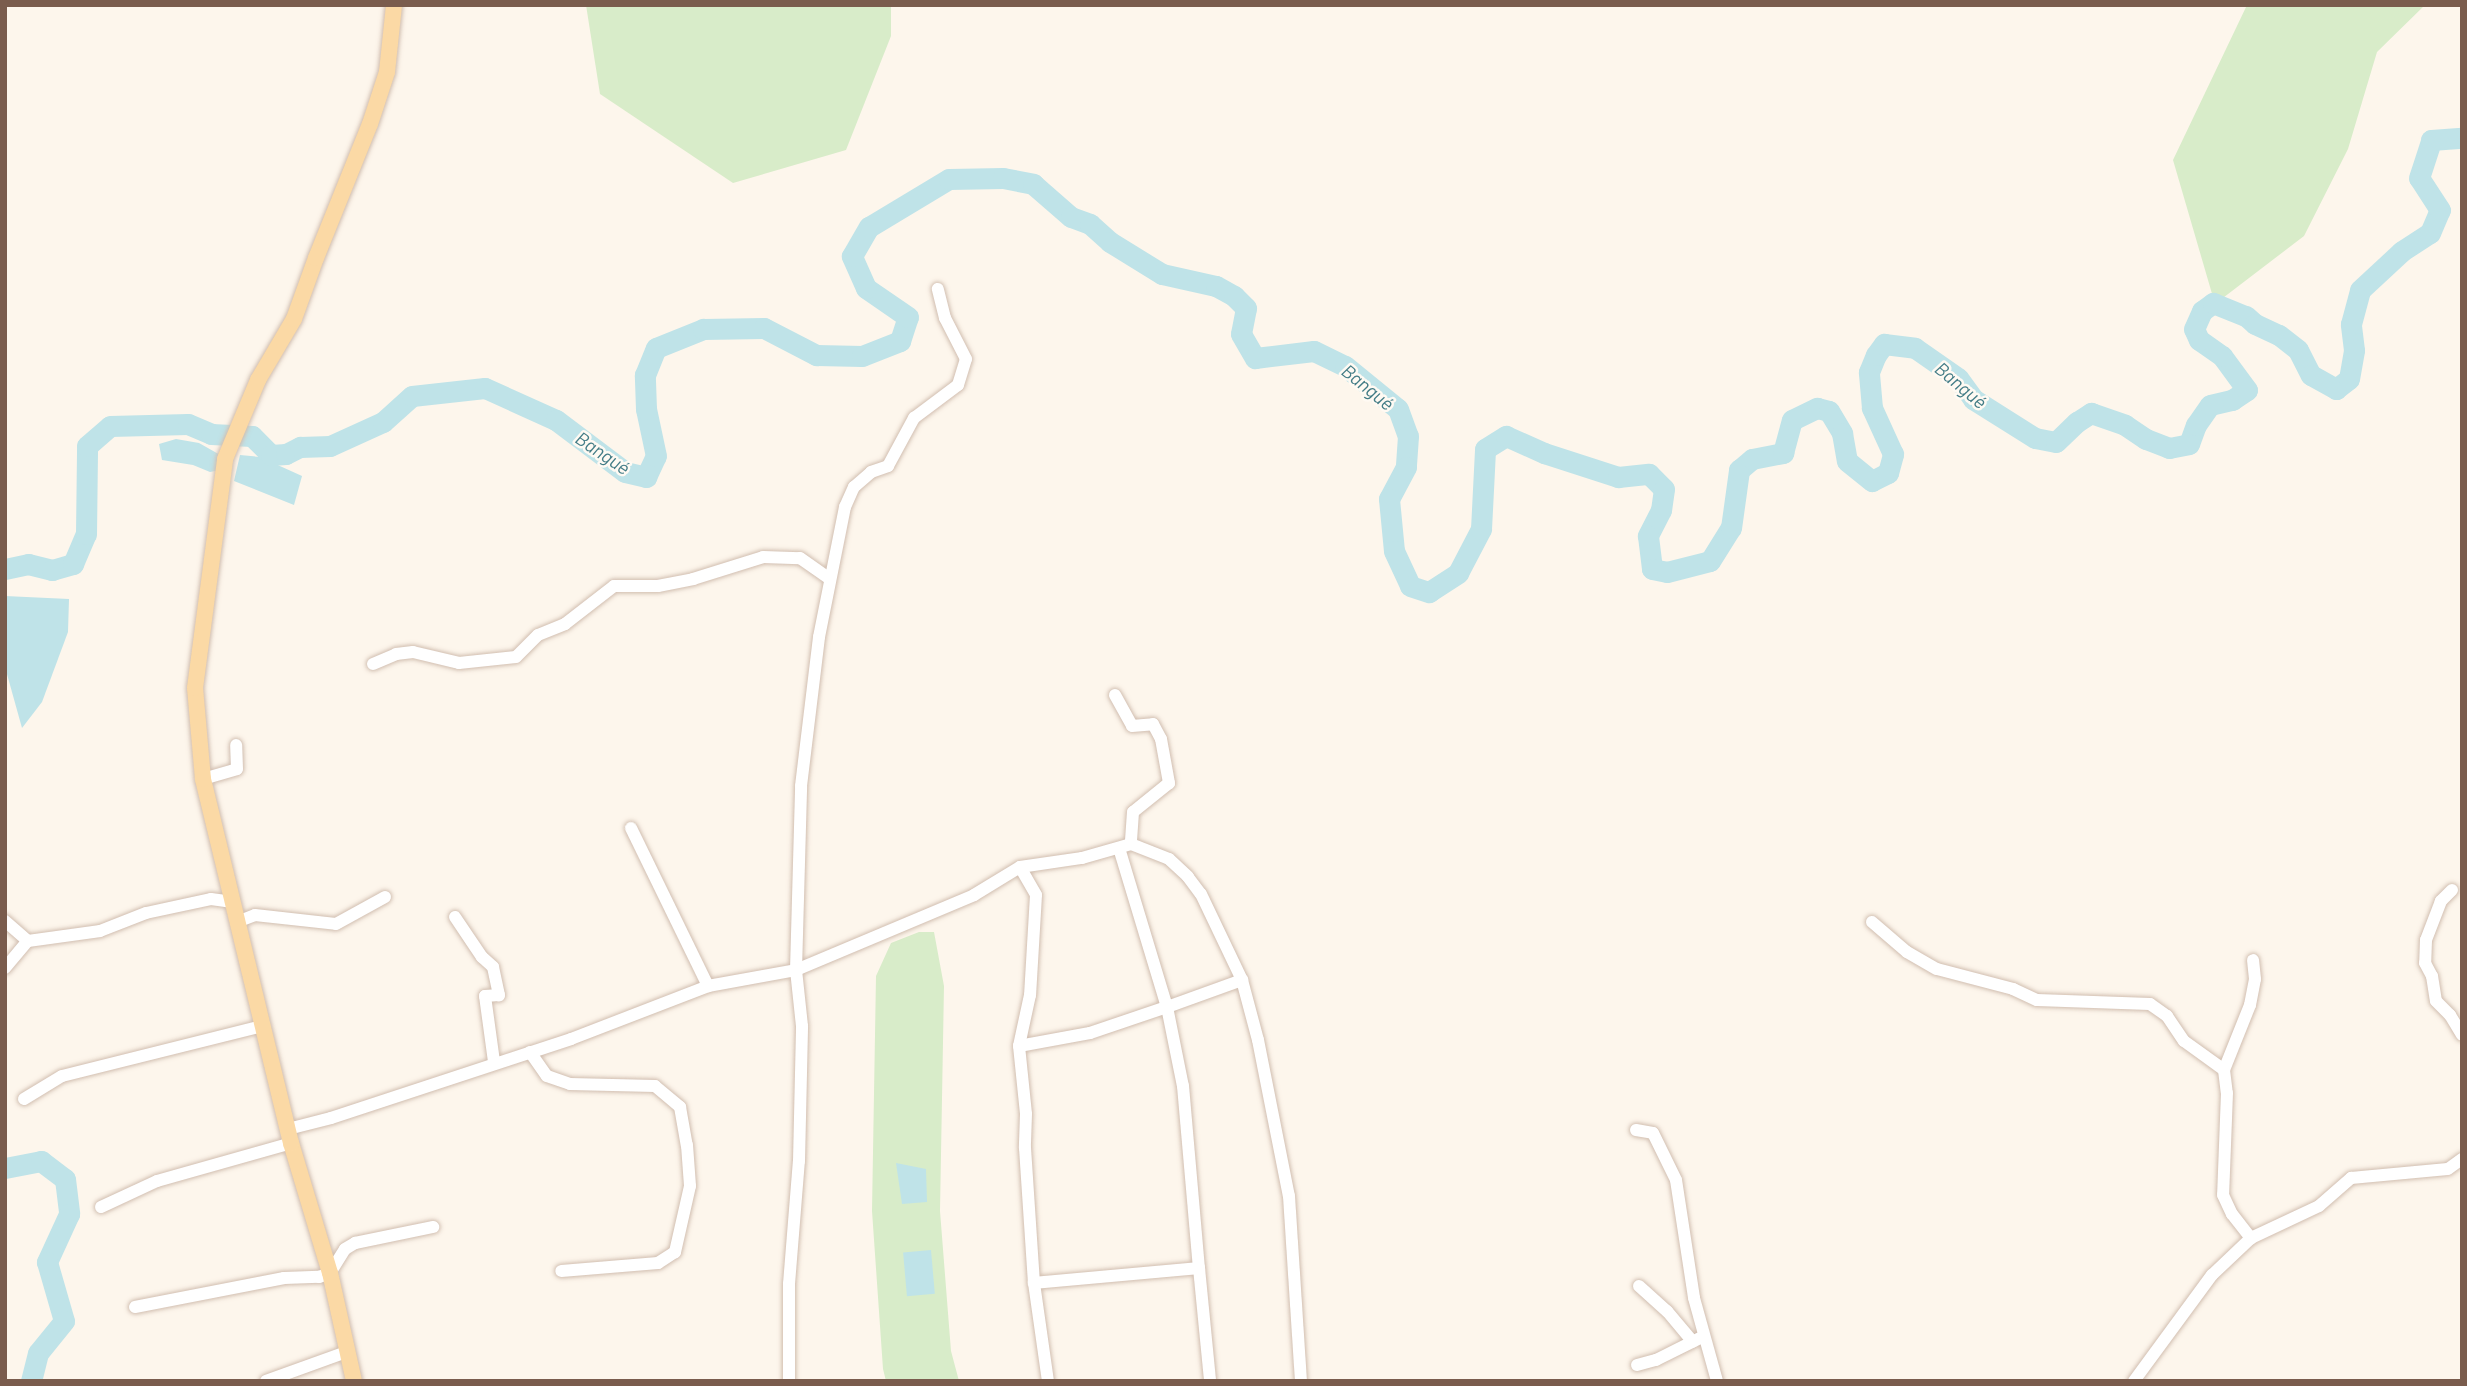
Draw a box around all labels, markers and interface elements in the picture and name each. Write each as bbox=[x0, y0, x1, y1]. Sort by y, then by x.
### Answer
water label: Bangué bbox=[1930, 357, 1992, 413]
water label: Bangué bbox=[1337, 359, 1399, 415]
water label: Bangué bbox=[571, 427, 635, 479]

